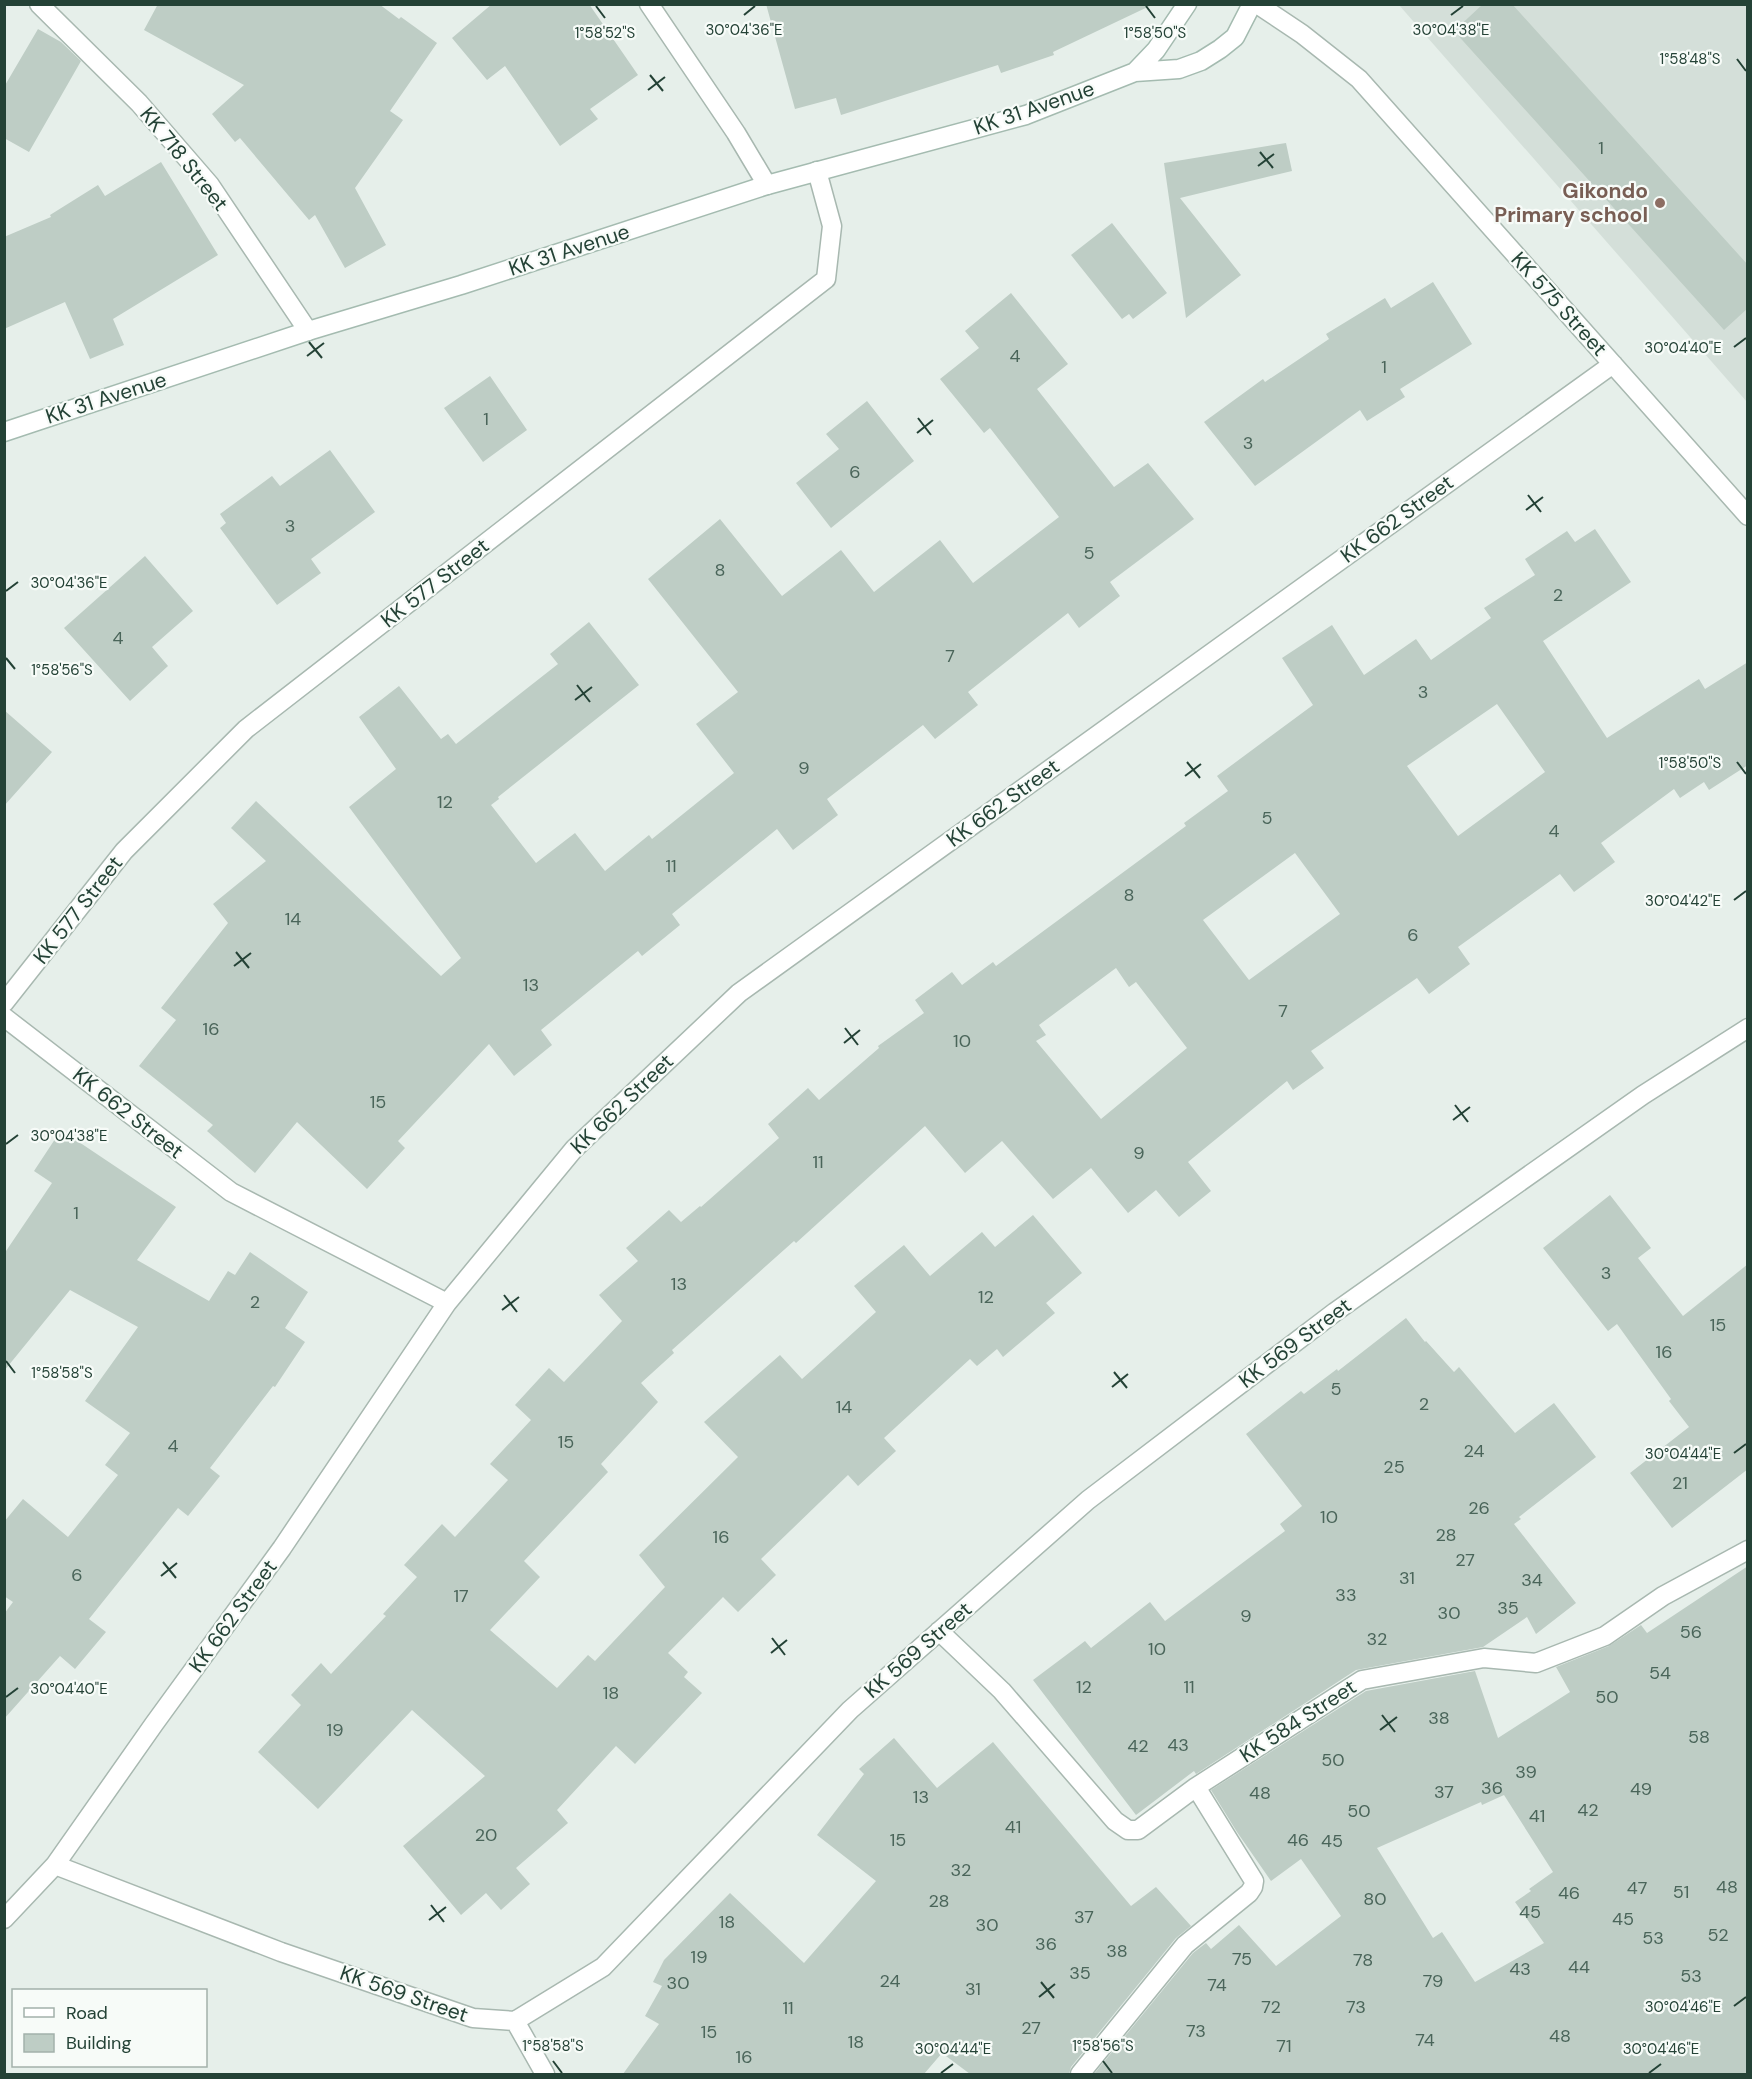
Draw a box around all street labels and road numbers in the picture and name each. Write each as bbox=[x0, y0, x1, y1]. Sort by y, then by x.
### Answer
street label: KK 31 Avenue bbox=[970, 74, 1098, 142]
street label: KK 718 Street bbox=[134, 101, 234, 217]
street label: KK 31 Avenue bbox=[505, 217, 633, 283]
street label: KK 575 Street bbox=[1505, 246, 1613, 362]
street label: KK 31 Avenue bbox=[42, 365, 170, 431]
street label: KK 662 Street bbox=[1335, 469, 1459, 569]
street label: KK 577 Street bbox=[375, 532, 495, 634]
street label: KK 662 Street bbox=[941, 753, 1065, 853]
street label: KK 577 Street bbox=[27, 850, 129, 970]
street label: KK 662 Street bbox=[564, 1048, 680, 1160]
street label: KK 662 Street bbox=[67, 1061, 189, 1165]
street label: KK 569 Street bbox=[1234, 1293, 1356, 1393]
street label: KK 662 Street bbox=[183, 1554, 283, 1678]
street label: KK 569 Street bbox=[858, 1595, 978, 1705]
street label: KK 584 Street bbox=[1234, 1673, 1362, 1769]
street label: KK 569 Street bbox=[336, 1959, 472, 2029]

